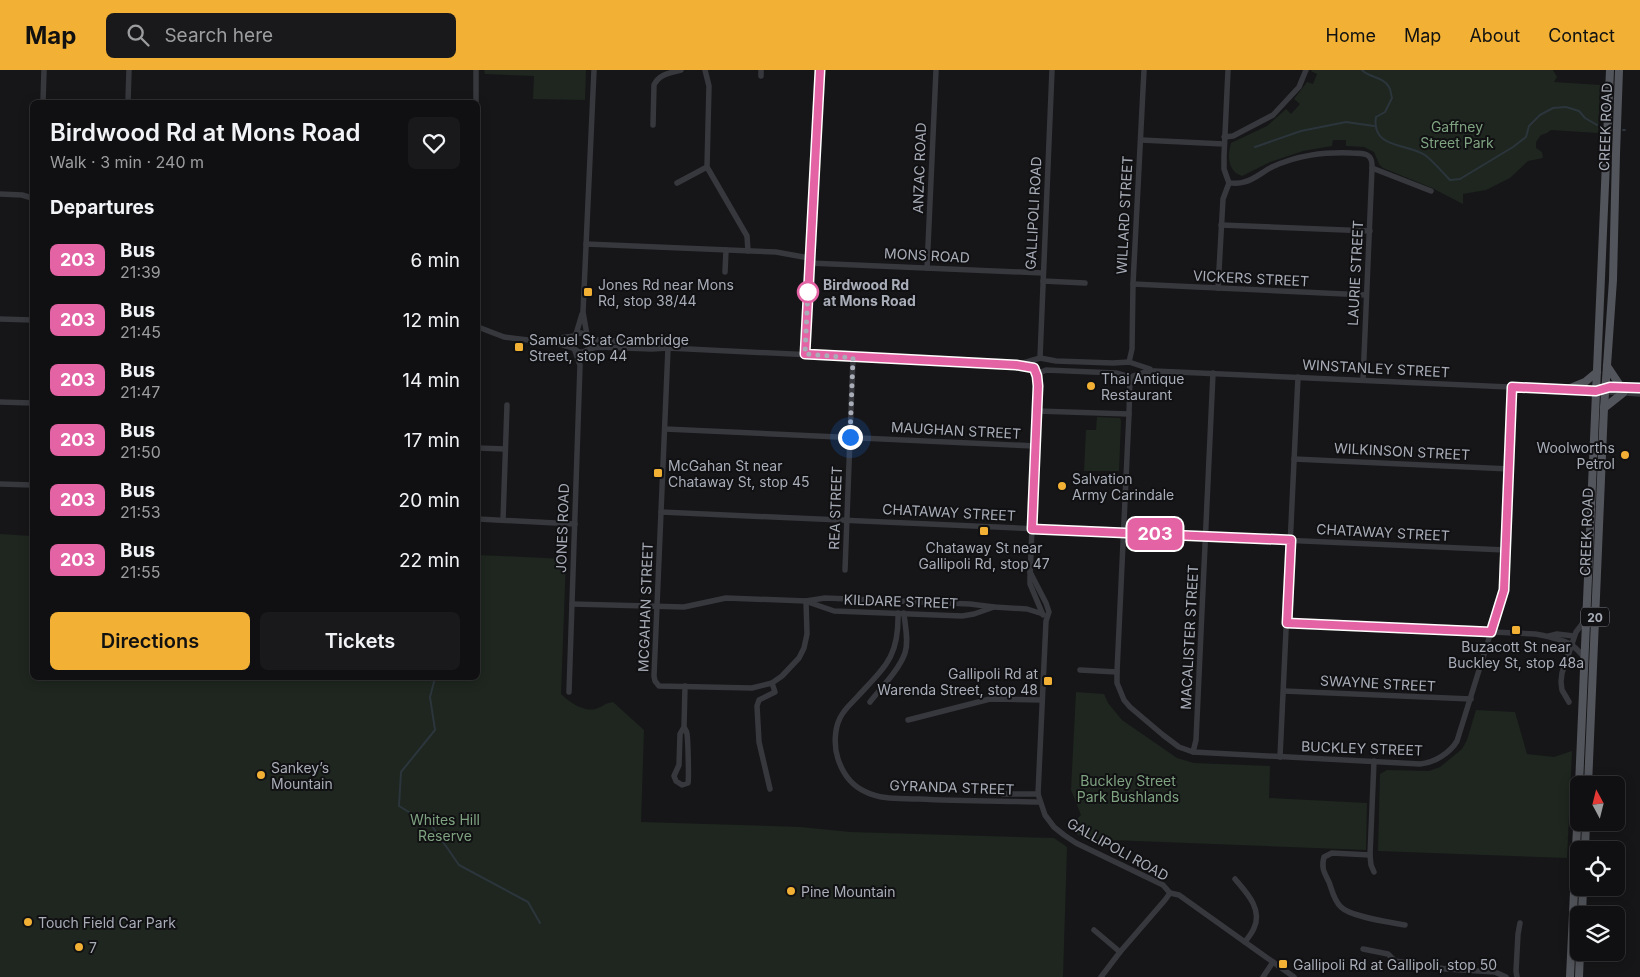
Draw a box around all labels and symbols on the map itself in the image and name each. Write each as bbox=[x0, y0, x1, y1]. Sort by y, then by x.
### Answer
street label: CREEK ROAD bbox=[1595, 83, 1615, 171]
park label: Gaffney Street Park bbox=[1420, 118, 1494, 151]
street label: ANZAC ROAD bbox=[909, 122, 929, 214]
street label: WILLARD STREET bbox=[1112, 155, 1136, 275]
street label: GALLIPOLI ROAD bbox=[1022, 156, 1044, 270]
street label: LAURIE STREET bbox=[1344, 220, 1366, 326]
street label: MONS ROAD bbox=[884, 244, 970, 266]
street label: VICKERS STREET bbox=[1192, 266, 1310, 290]
place label: Jones Rd near Mons Rd, stop 38/44 bbox=[598, 276, 734, 309]
place label: Birdwood Rd at Mons Road bbox=[823, 276, 916, 309]
marker: Birdwood Rd at Mons Road bbox=[797, 281, 819, 303]
marker: Jones Rd near Mons Rd, stop 38/44 bbox=[582, 286, 594, 298]
place label: Samuel St at Cambridge Street, stop 44 bbox=[529, 331, 689, 364]
marker: Samuel St at Cambridge Street, stop 44 bbox=[513, 341, 525, 353]
street label: WINSTANLEY STREET bbox=[1302, 356, 1450, 380]
place label: Thai Antique Restaurant bbox=[1101, 370, 1184, 403]
marker: Thai Antique Restaurant bbox=[1085, 380, 1097, 392]
street label: MAUGHAN STREET bbox=[890, 418, 1022, 442]
your location bbox=[838, 425, 863, 450]
street label: WILKINSON STREET bbox=[1334, 439, 1470, 463]
place label: Woolworths Petrol bbox=[1536, 439, 1615, 472]
marker: Woolworths Petrol bbox=[1619, 449, 1631, 461]
place label: McGahan St near Chataway St, stop 45 bbox=[668, 457, 810, 490]
street label: REA STREET bbox=[825, 466, 845, 550]
marker: McGahan St near Chataway St, stop 45 bbox=[652, 467, 664, 479]
place label: Salvation Army Carindale bbox=[1072, 470, 1174, 503]
marker: Salvation Army Carindale bbox=[1056, 480, 1068, 492]
street label: JONES ROAD bbox=[552, 483, 572, 573]
street label: CREEK ROAD bbox=[1576, 488, 1596, 576]
street label: CHATAWAY STREET bbox=[882, 500, 1016, 524]
line badge: 203 bbox=[1126, 518, 1184, 550]
street label: CHATAWAY STREET bbox=[1316, 520, 1450, 544]
marker: Chataway St near Gallipoli Rd, stop 47 bbox=[978, 525, 990, 537]
place label: Chataway St near Gallipoli Rd, stop 47 bbox=[918, 539, 1050, 572]
street label: MCGAHAN STREET bbox=[634, 542, 656, 672]
street label: MACALISTER STREET bbox=[1177, 564, 1201, 710]
street label: KILDARE STREET bbox=[843, 591, 959, 611]
road number: 20 bbox=[1581, 608, 1609, 626]
marker: Buzacott St near Buckley St, stop 48a bbox=[1510, 624, 1522, 636]
place label: Buzacott St near Buckley St, stop 48a bbox=[1448, 638, 1584, 671]
place label: Gallipoli Rd at Warenda Street, stop 48 bbox=[877, 665, 1038, 698]
street label: SWAYNE STREET bbox=[1320, 671, 1436, 695]
marker: Gallipoli Rd at Warenda Street, stop 48 bbox=[1042, 675, 1054, 687]
street label: BUCKLEY STREET bbox=[1301, 737, 1423, 759]
place label: Sankey’s Mountain bbox=[271, 759, 333, 792]
marker: Sankey’s Mountain bbox=[255, 769, 267, 781]
park label: Buckley Street Park Bushlands bbox=[1077, 772, 1179, 805]
street label: GYRANDA STREET bbox=[889, 776, 1015, 798]
north arrow bbox=[1570, 776, 1625, 831]
park label: Whites Hill Reserve bbox=[410, 811, 480, 844]
street label: GALLIPOLI ROAD bbox=[1064, 814, 1172, 884]
place label: Pine Mountain bbox=[801, 883, 895, 900]
marker: Pine Mountain bbox=[785, 885, 797, 897]
place label: Touch Field Car Park bbox=[38, 914, 176, 931]
marker: Touch Field Car Park bbox=[22, 916, 34, 928]
place label: 7 bbox=[89, 939, 97, 956]
marker: 7 bbox=[73, 941, 85, 953]
place label: Gallipoli Rd at Gallipoli, stop 50 bbox=[1293, 956, 1497, 973]
marker: Gallipoli Rd at Gallipoli, stop 50 bbox=[1277, 958, 1289, 970]

